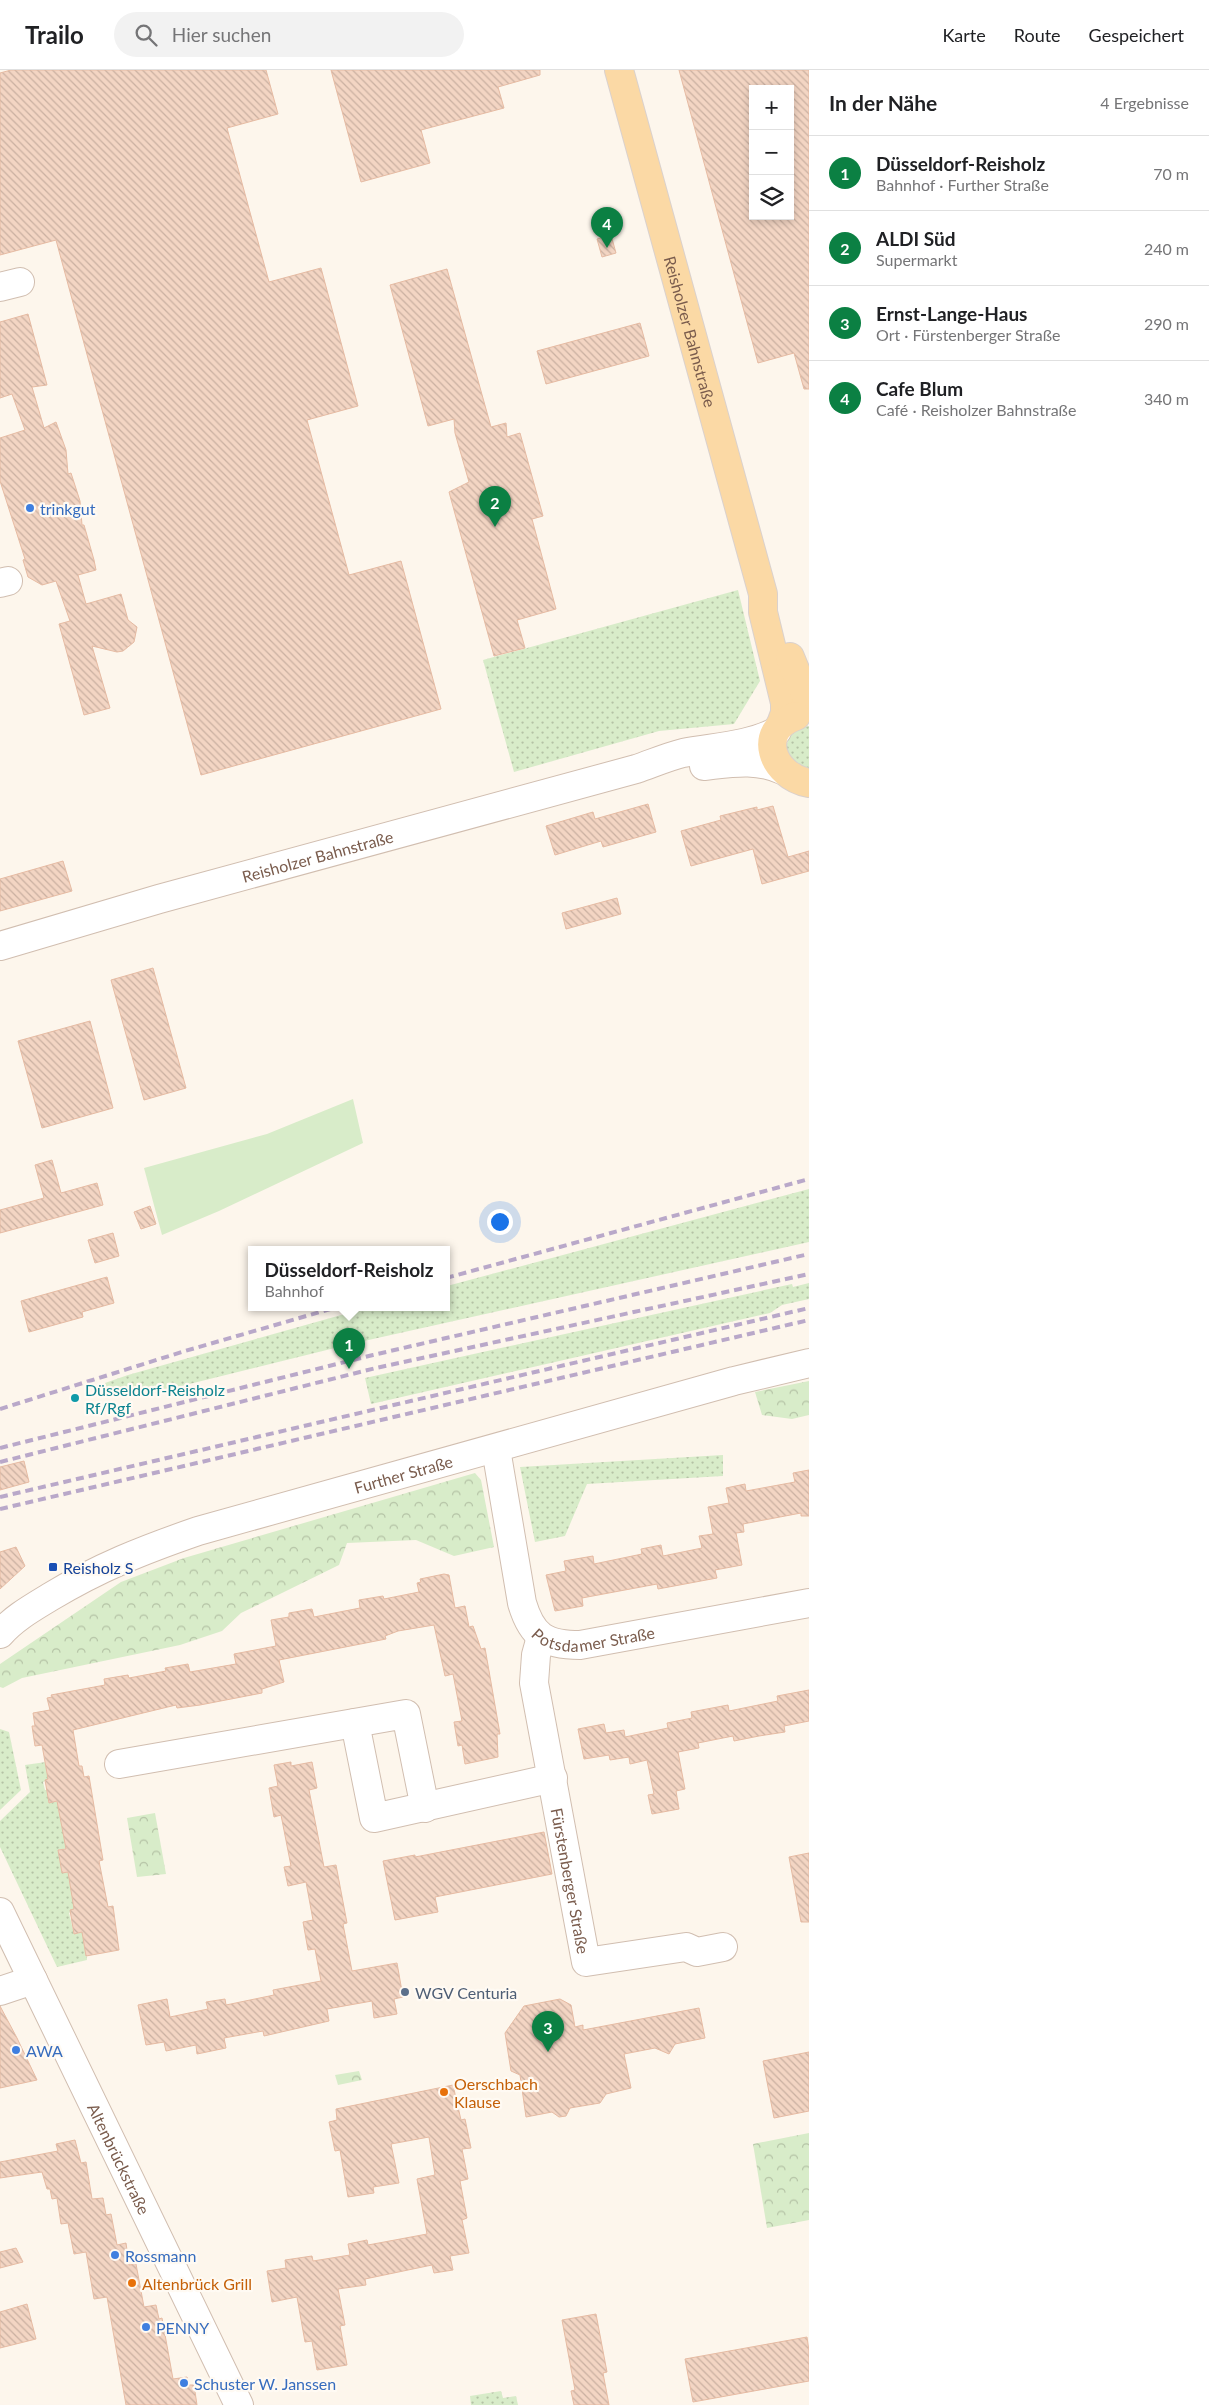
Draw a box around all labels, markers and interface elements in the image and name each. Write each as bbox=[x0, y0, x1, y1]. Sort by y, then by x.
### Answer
search box bbox=[114, 12, 464, 57]
text: Trailo bbox=[25, 20, 84, 49]
icon: search bbox=[132, 21, 160, 49]
text: Hier suchen bbox=[172, 23, 271, 46]
text: Karte bbox=[942, 24, 986, 46]
text: Route bbox=[1014, 24, 1061, 46]
text: Gespeichert bbox=[1089, 24, 1184, 46]
map controls bbox=[749, 85, 794, 220]
button: + bbox=[749, 85, 794, 130]
text: In der Nähe bbox=[829, 90, 937, 115]
text: 4 Ergebnisse bbox=[1100, 93, 1189, 112]
button: − bbox=[749, 130, 794, 175]
text: Düsseldorf-Reisholz bbox=[876, 152, 1045, 175]
text: 1 bbox=[840, 164, 850, 183]
text: 70 m bbox=[1153, 164, 1189, 183]
button: layers bbox=[749, 175, 794, 220]
text: Bahnhof · Further Straße bbox=[876, 175, 1049, 194]
pin: 4 bbox=[591, 207, 623, 248]
text: ALDI Süd bbox=[876, 227, 956, 250]
text: 2 bbox=[840, 239, 850, 258]
text: 240 m bbox=[1144, 239, 1189, 258]
text: Supermarkt bbox=[876, 250, 957, 269]
street label: Reisholzer Bahnstraße bbox=[661, 254, 721, 409]
text: Ernst-Lange-Haus bbox=[876, 302, 1027, 325]
text: 3 bbox=[840, 314, 850, 333]
text: 290 m bbox=[1144, 314, 1189, 333]
text: Ort · Fürstenberger Straße bbox=[876, 325, 1060, 344]
text: Cafe Blum bbox=[876, 377, 963, 400]
text: 4 bbox=[840, 389, 850, 408]
text: 340 m bbox=[1144, 389, 1189, 408]
text: Café · Reisholzer Bahnstraße bbox=[876, 400, 1076, 419]
pin: 2 bbox=[479, 486, 511, 527]
place label: trinkgut bbox=[40, 499, 96, 518]
marker: trinkgut bbox=[24, 502, 36, 514]
street label: Reisholzer Bahnstraße bbox=[240, 826, 395, 885]
your location bbox=[487, 1209, 513, 1235]
popup bbox=[248, 1246, 450, 1311]
text: Düsseldorf-Reisholz bbox=[264, 1258, 434, 1281]
text: Bahnhof bbox=[264, 1281, 324, 1300]
pin: 1 bbox=[333, 1328, 365, 1369]
place label: Düsseldorf-Reisholz Rf/Rgf bbox=[85, 1380, 225, 1417]
marker: Düsseldorf-Reisholz Rf/Rgf bbox=[69, 1392, 81, 1404]
street label: Further Straße bbox=[352, 1451, 455, 1496]
place label: Reisholz S bbox=[63, 1558, 134, 1577]
marker: Reisholz S bbox=[47, 1561, 59, 1573]
street label: Potsdamer Straße bbox=[529, 1622, 656, 1655]
street label: Fürstenberger Straße bbox=[548, 1806, 594, 1955]
place label: WGV Centuria bbox=[415, 1983, 517, 2002]
marker: WGV Centuria bbox=[399, 1986, 411, 1998]
pin: 3 bbox=[532, 2011, 564, 2052]
place label: AWA bbox=[26, 2041, 63, 2060]
marker: AWA bbox=[10, 2044, 22, 2056]
place label: Oerschbach Klause bbox=[454, 2074, 538, 2111]
marker: Oerschbach Klause bbox=[438, 2086, 450, 2098]
street label: Altenbrückstraße bbox=[85, 2100, 155, 2217]
place label: Rossmann bbox=[125, 2246, 196, 2265]
marker: Rossmann bbox=[109, 2249, 121, 2261]
place label: Altenbrück Grill bbox=[142, 2274, 252, 2293]
marker: Altenbrück Grill bbox=[126, 2277, 138, 2289]
place label: PENNY bbox=[156, 2318, 209, 2337]
marker: PENNY bbox=[140, 2321, 152, 2333]
place label: Schuster W. Janssen bbox=[194, 2374, 336, 2393]
marker: Schuster W. Janssen bbox=[178, 2377, 190, 2389]

